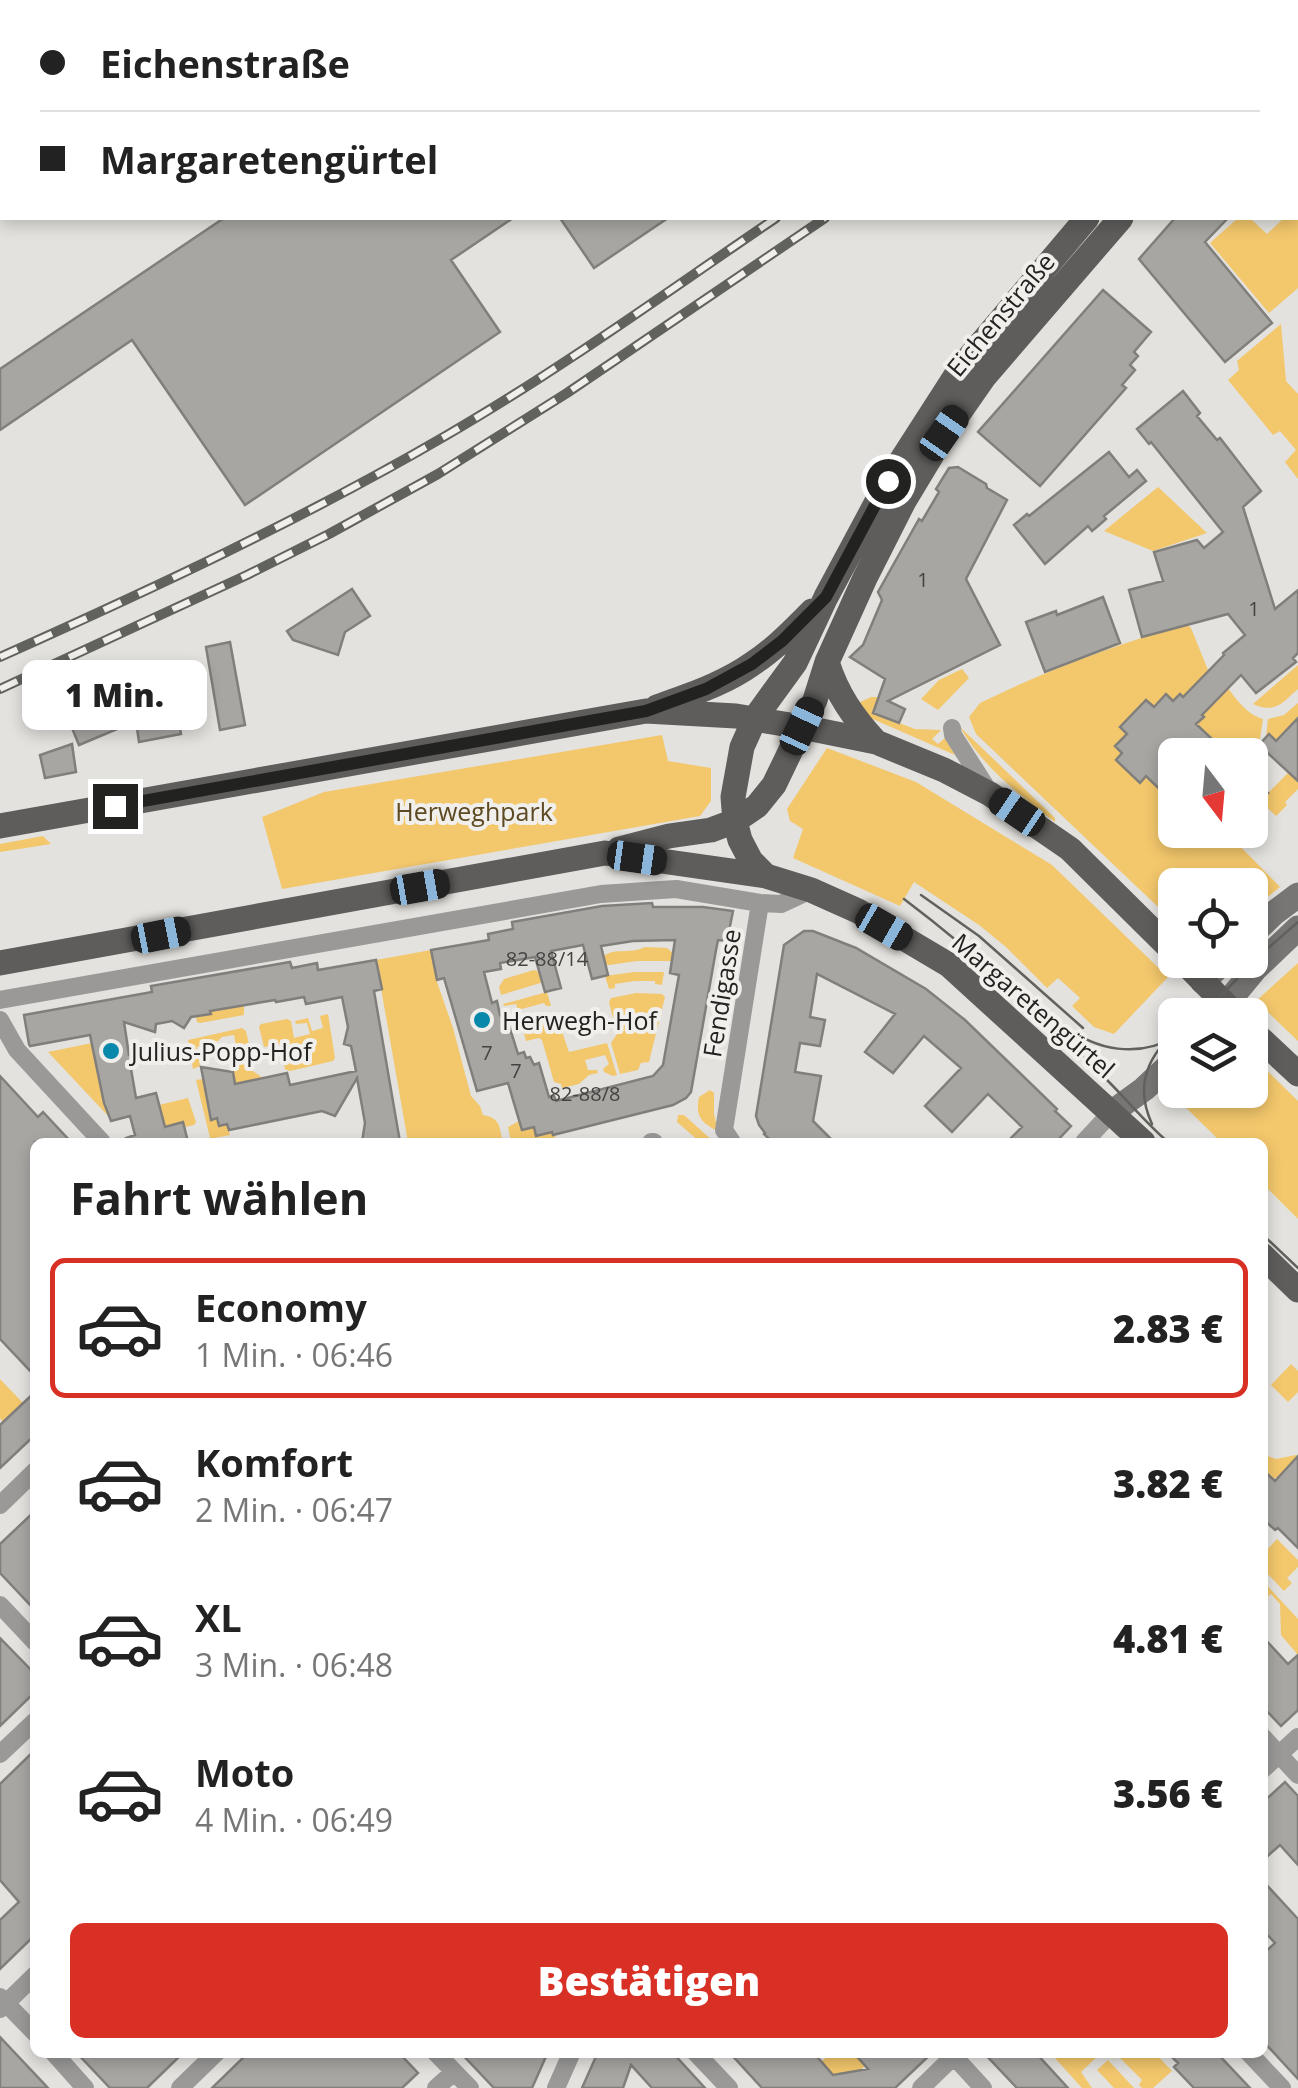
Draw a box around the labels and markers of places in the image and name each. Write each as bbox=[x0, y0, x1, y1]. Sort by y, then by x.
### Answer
place label: Herwegh-Hof bbox=[502, 1003, 659, 1037]
marker: Herwegh-Hof bbox=[471, 1009, 493, 1031]
place label: Julius-Popp-Hof bbox=[129, 1034, 313, 1068]
marker: Julius-Popp-Hof bbox=[100, 1040, 122, 1062]

